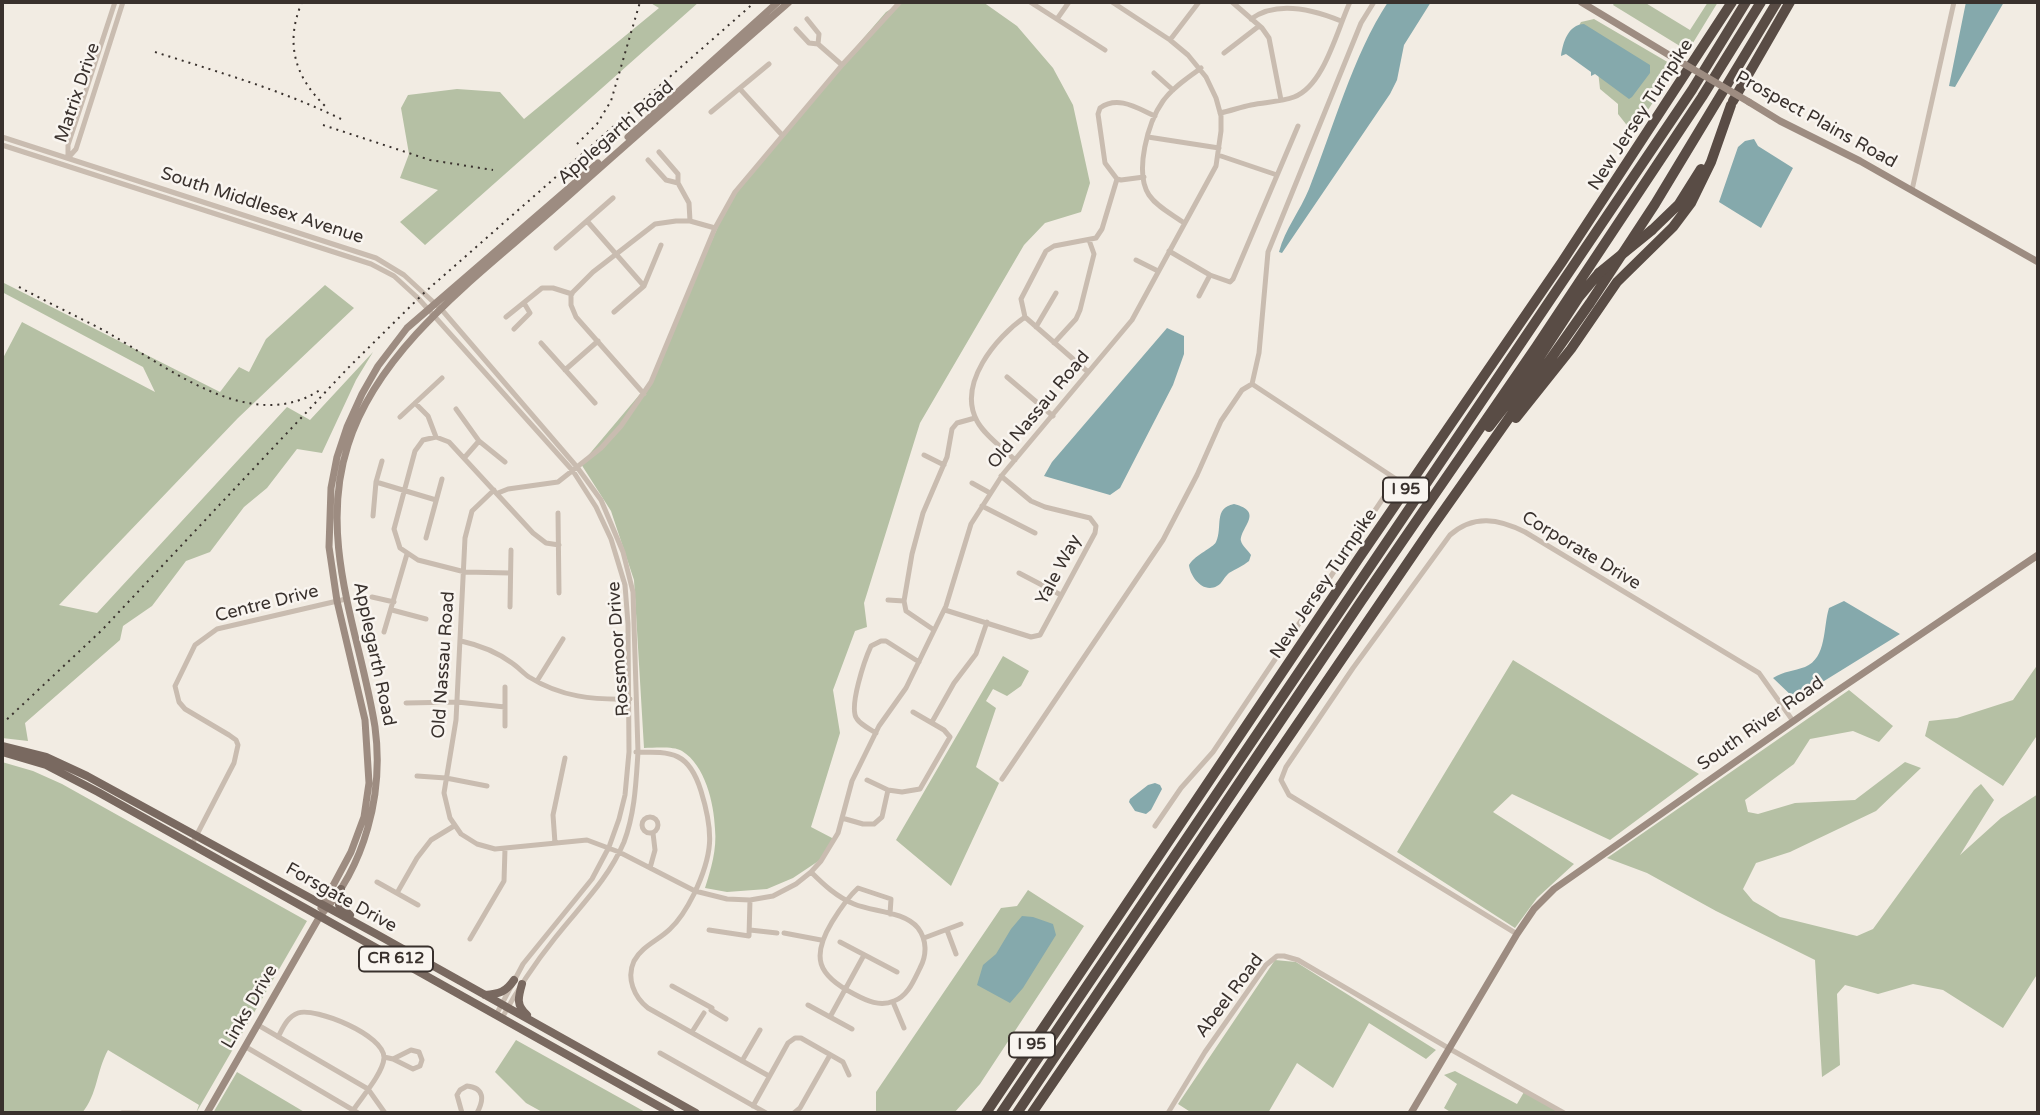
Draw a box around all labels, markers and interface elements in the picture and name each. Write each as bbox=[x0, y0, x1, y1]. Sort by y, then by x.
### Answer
street label: New Jersey Turnpike bbox=[1584, 35, 1698, 195]
street label: Matrix Drive bbox=[51, 40, 105, 146]
street label: Prospect Plains Road bbox=[1731, 67, 1901, 173]
street label: Applegarth Road bbox=[554, 77, 678, 189]
street label: South Middlesex Avenue bbox=[158, 163, 366, 249]
street label: Old Nassau Road bbox=[983, 346, 1095, 474]
road number: I 95 bbox=[1383, 477, 1429, 503]
street label: New Jersey Turnpike bbox=[1266, 505, 1382, 663]
street label: Corporate Drive bbox=[1518, 507, 1644, 595]
street label: Yale Way bbox=[1031, 531, 1087, 609]
street label: Applegarth Road bbox=[348, 580, 400, 728]
street label: Centre Drive bbox=[213, 581, 321, 627]
street label: Rossmoor Drive bbox=[604, 581, 634, 717]
street label: Old Nassau Road bbox=[428, 591, 460, 739]
street label: South River Road bbox=[1694, 672, 1828, 776]
street label: Forsgate Drive bbox=[282, 859, 400, 937]
road number: CR 612 bbox=[359, 946, 433, 972]
street label: Abeel Road bbox=[1191, 950, 1269, 1042]
street label: Links Drive bbox=[217, 961, 283, 1053]
road number: I 95 bbox=[1009, 1032, 1055, 1058]

